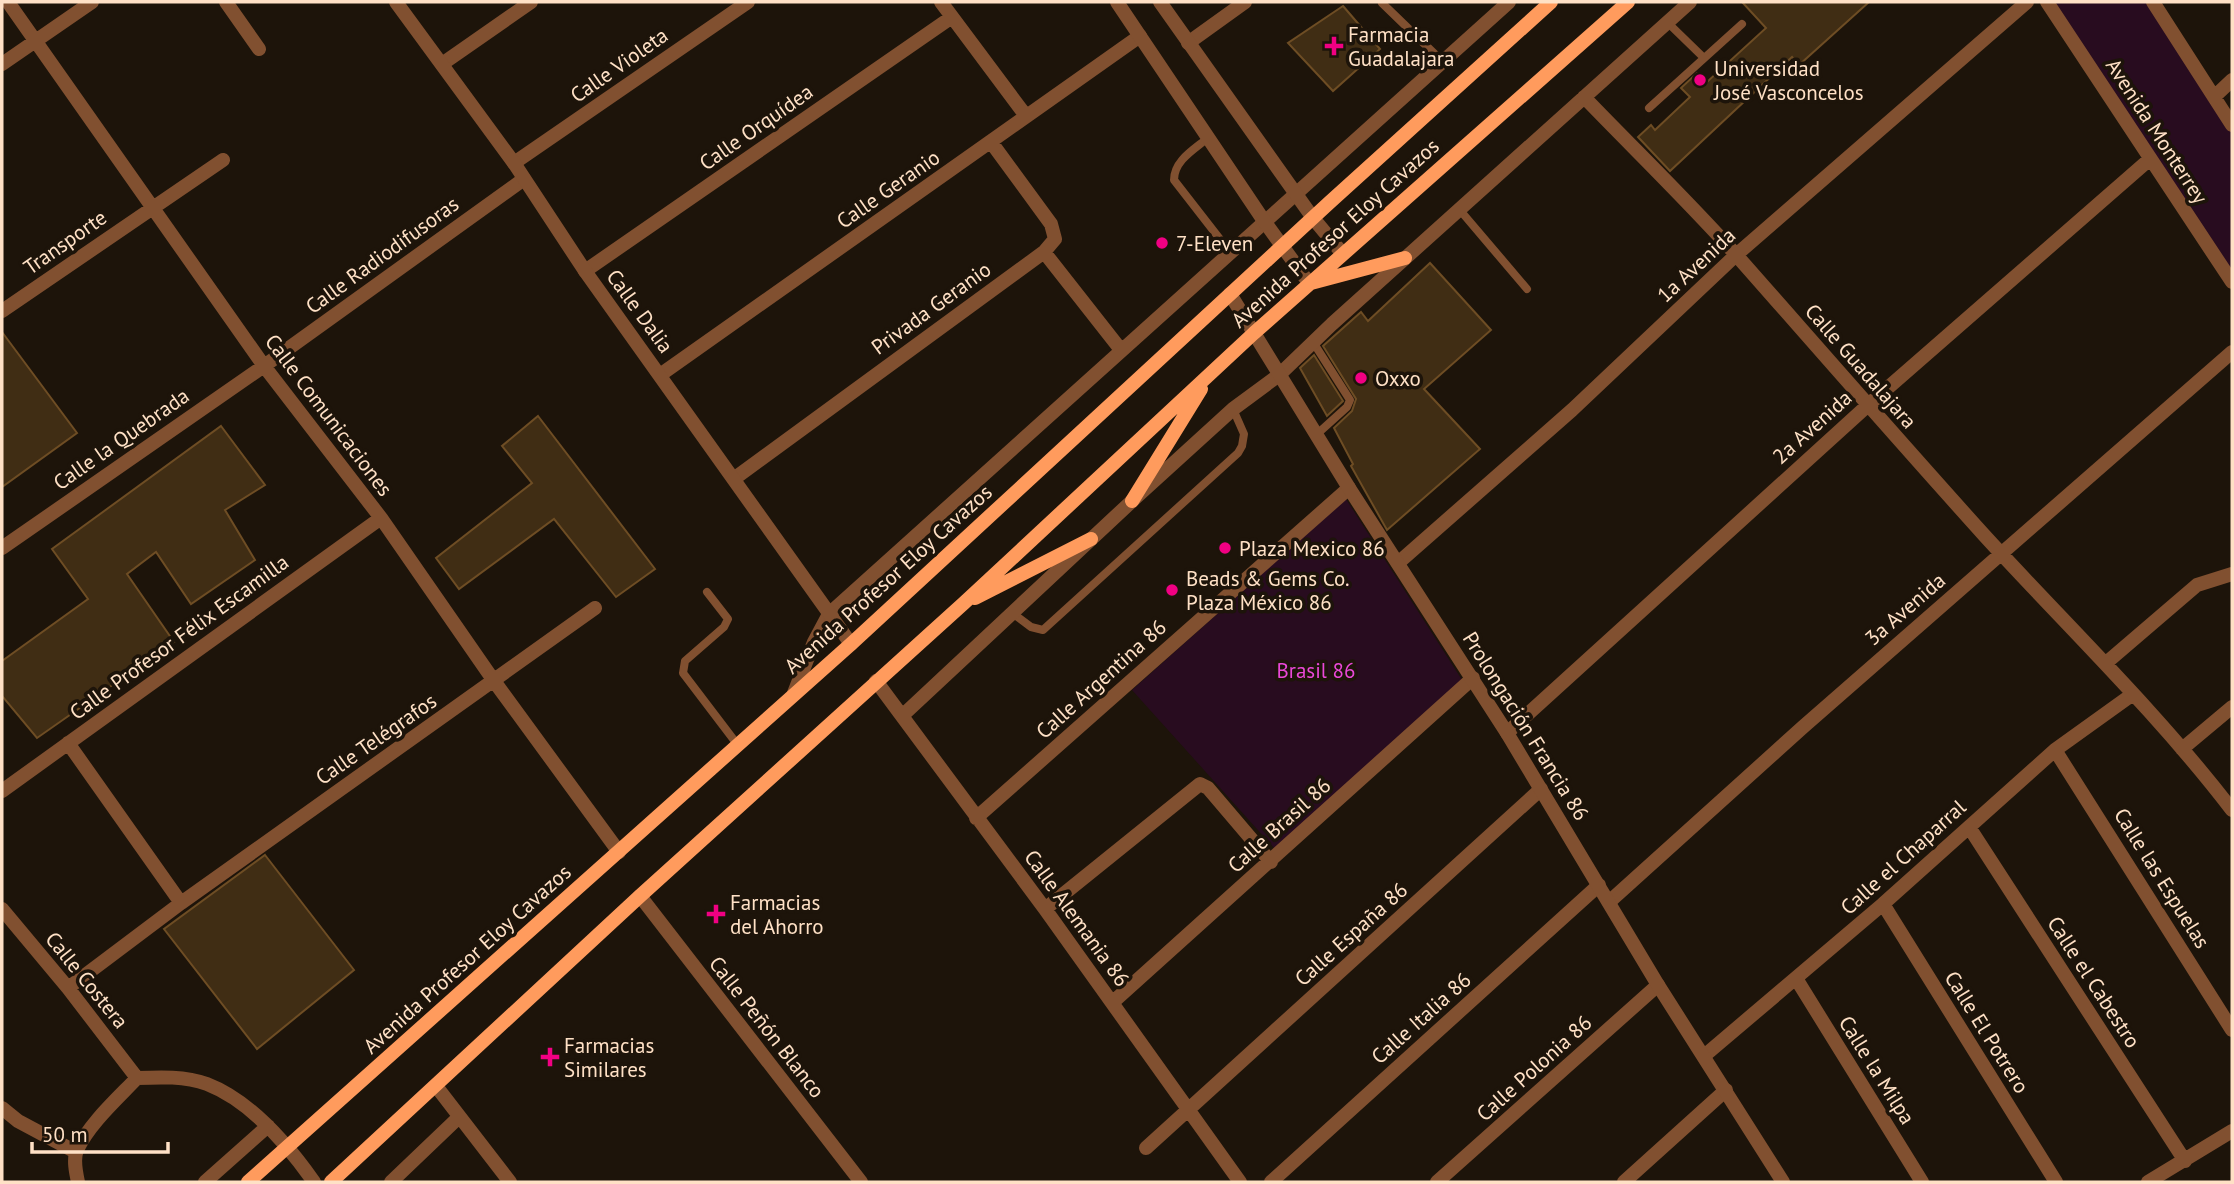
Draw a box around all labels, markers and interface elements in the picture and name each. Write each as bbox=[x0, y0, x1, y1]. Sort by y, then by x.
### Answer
place label: Farmacia Guadalajara bbox=[1348, 21, 1454, 72]
street label: Calle Violeta bbox=[565, 22, 673, 108]
marker: Farmacia Guadalajara bbox=[1326, 38, 1342, 54]
street label: Avenida Monterrey bbox=[2100, 53, 2214, 209]
place label: Universidad José Vasconcelos bbox=[1713, 55, 1864, 106]
marker: Universidad José Vasconcelos bbox=[1692, 72, 1708, 88]
street label: Calle Orquídea bbox=[694, 78, 818, 176]
street label: Avenida Profesor Eloy Cavazos bbox=[1225, 132, 1445, 334]
street label: Calle Geranio bbox=[831, 144, 945, 234]
street label: Calle Radiodifusoras bbox=[300, 190, 464, 320]
street label: Transporte bbox=[18, 204, 112, 280]
street label: 1a Avenida bbox=[1651, 222, 1741, 308]
place label: 7-Eleven bbox=[1176, 230, 1253, 257]
marker: 7-Eleven bbox=[1154, 235, 1170, 251]
street label: Privada Geranio bbox=[866, 256, 996, 360]
street label: Calle Dalia bbox=[601, 264, 679, 358]
street label: Calle Guadalajara bbox=[1799, 298, 1923, 434]
street label: Calle Comunicaciones bbox=[259, 329, 399, 501]
place label: Oxxo bbox=[1375, 365, 1421, 392]
marker: Oxxo bbox=[1353, 370, 1369, 386]
street label: Calle la Quebrada bbox=[48, 382, 194, 496]
street label: 2a Avenida bbox=[1767, 384, 1857, 470]
street label: Avenida Profesor Eloy Cavazos bbox=[778, 478, 998, 680]
place label: Plaza Mexico 86 bbox=[1239, 535, 1385, 562]
marker: Plaza Mexico 86 bbox=[1217, 540, 1233, 556]
street label: Calle Profesor Félix Escamilla bbox=[64, 548, 294, 726]
place label: Beads & Gems Co. Plaza México 86 bbox=[1186, 565, 1350, 616]
street label: 3a Avenida bbox=[1859, 567, 1951, 651]
marker: Beads & Gems Co. Plaza México 86 bbox=[1164, 582, 1180, 598]
street label: Calle Argentina 86 bbox=[1030, 613, 1172, 745]
street label: Prolongación Francia 86 bbox=[1457, 627, 1595, 825]
park label: Brasil 86 bbox=[1277, 657, 1355, 684]
street label: Calle Telégrafos bbox=[310, 687, 442, 791]
street label: Calle Brasil 86 bbox=[1222, 772, 1336, 878]
street label: Calle el Chaparral bbox=[1835, 794, 1971, 920]
street label: Calle las Espuelas bbox=[2108, 803, 2216, 953]
street label: Calle Alemania 86 bbox=[1018, 844, 1136, 992]
street label: Avenida Profesor Eloy Cavazos bbox=[357, 858, 577, 1060]
street label: Calle España 86 bbox=[1289, 876, 1413, 992]
place label: Farmacias del Ahorro bbox=[730, 889, 824, 940]
marker: Farmacias del Ahorro bbox=[708, 906, 724, 922]
street label: Calle el Cabestro bbox=[2041, 911, 2147, 1053]
street label: Calle Costera bbox=[40, 926, 134, 1034]
street label: Calle Peñón Blanco bbox=[703, 951, 831, 1103]
street label: Calle Italia 86 bbox=[1366, 966, 1476, 1070]
street label: Calle El Potrero bbox=[1939, 966, 2035, 1098]
street label: Calle Polonia 86 bbox=[1471, 1009, 1597, 1127]
street label: Calle la Milpa bbox=[1833, 1011, 1921, 1129]
place label: Farmacias Similares bbox=[564, 1032, 654, 1083]
marker: Farmacias Similares bbox=[542, 1049, 558, 1065]
scale bar bbox=[32, 1110, 168, 1154]
text: 50 m bbox=[42, 1121, 88, 1148]

